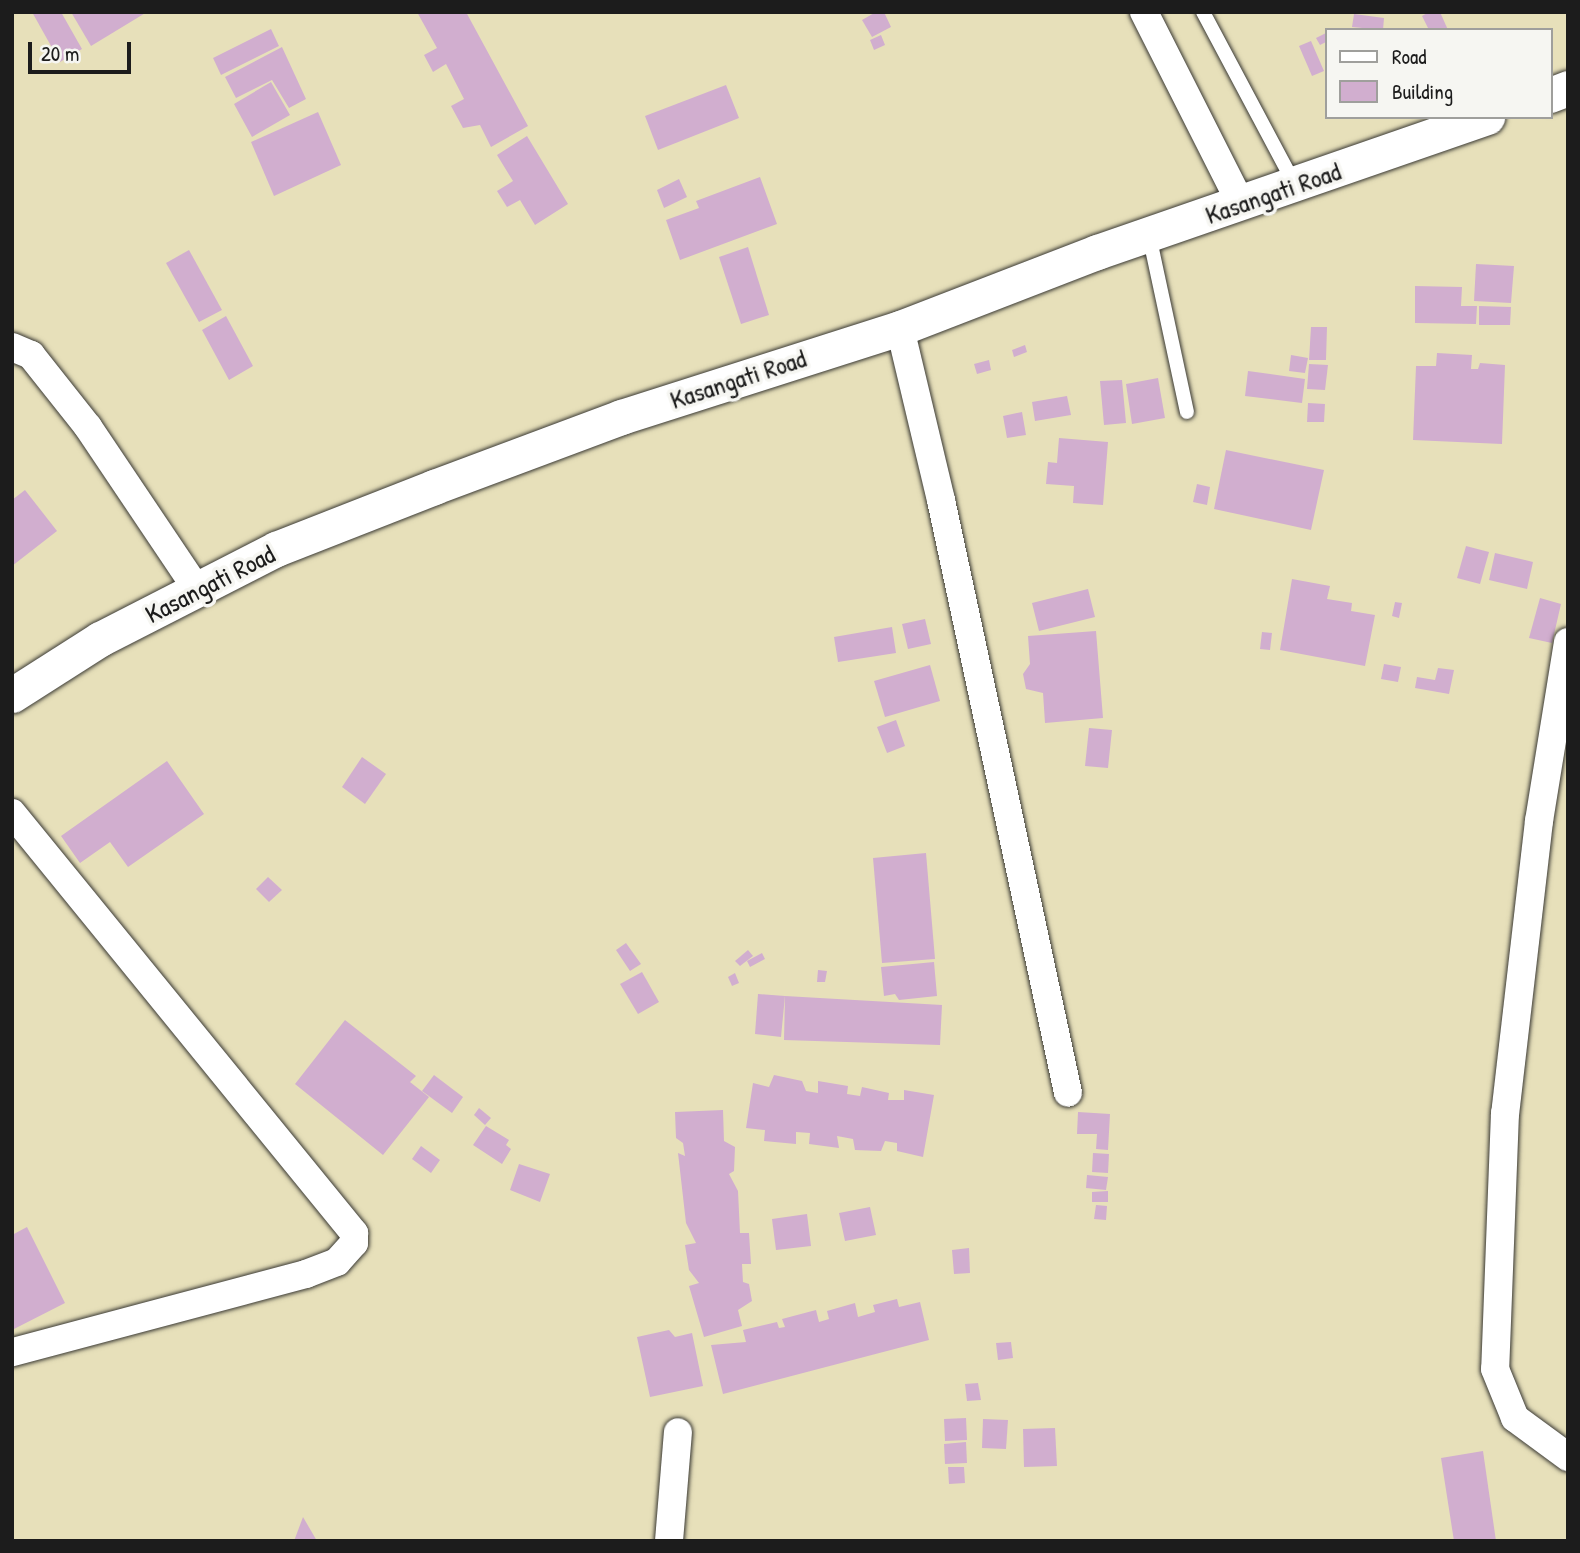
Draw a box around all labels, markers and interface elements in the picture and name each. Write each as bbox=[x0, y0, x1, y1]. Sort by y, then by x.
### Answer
scale bar bbox=[32, 28, 135, 72]
legend bbox=[1324, 28, 1552, 119]
text: 20 m bbox=[41, 39, 79, 68]
text: Road bbox=[1392, 42, 1426, 71]
text: Building bbox=[1392, 77, 1453, 106]
street label: Kasangati Road bbox=[1201, 155, 1345, 231]
street label: Kasangati Road bbox=[666, 342, 810, 416]
street label: Kasangati Road bbox=[140, 538, 280, 630]

